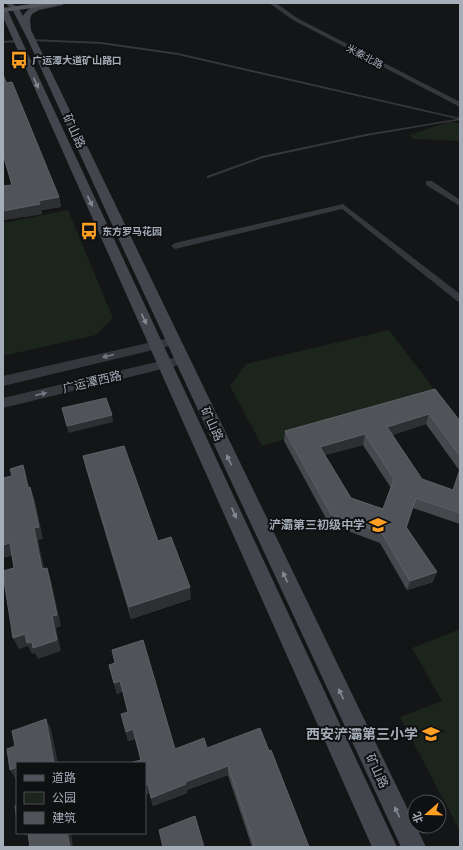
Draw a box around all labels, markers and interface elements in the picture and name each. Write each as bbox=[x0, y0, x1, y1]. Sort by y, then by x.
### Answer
street label: 米秦北路 bbox=[344, 41, 385, 72]
bus stop icon: 广运潭大道矿山路口 bbox=[9, 50, 29, 70]
place label: 广运潭大道矿山路口 bbox=[32, 54, 122, 67]
one-way arrow bbox=[33, 77, 39, 88]
street label: 矿山路 bbox=[60, 111, 89, 150]
one-way arrow bbox=[87, 195, 93, 206]
bus stop icon: 东方罗马花园 bbox=[79, 221, 99, 241]
place label: 东方罗马花园 bbox=[102, 225, 162, 238]
one-way arrow bbox=[141, 313, 147, 325]
one-way arrow bbox=[102, 354, 114, 360]
street label: 广运潭西路 bbox=[61, 367, 123, 396]
one-way arrow bbox=[35, 390, 47, 396]
street label: 矿山路 bbox=[198, 404, 227, 443]
one-way arrow bbox=[226, 454, 232, 465]
one-way arrow bbox=[231, 508, 237, 519]
school or university icon: 浐灞第三初级中学 bbox=[368, 515, 388, 535]
place label: 浐灞第三初级中学 bbox=[269, 517, 365, 532]
one-way arrow bbox=[282, 571, 288, 583]
one-way arrow bbox=[338, 689, 344, 700]
school or university icon: 西安浐灞第三小学 bbox=[421, 724, 441, 744]
place label: 西安浐灞第三小学 bbox=[306, 725, 418, 743]
street label: 矿山路 bbox=[363, 751, 392, 790]
legend bbox=[16, 762, 146, 834]
text: 道路 bbox=[52, 770, 76, 785]
text: 公园 bbox=[52, 790, 76, 805]
north arrow bbox=[407, 794, 447, 834]
one-way arrow bbox=[394, 806, 400, 817]
text: 建筑 bbox=[52, 810, 76, 825]
text: 北 bbox=[409, 810, 426, 825]

